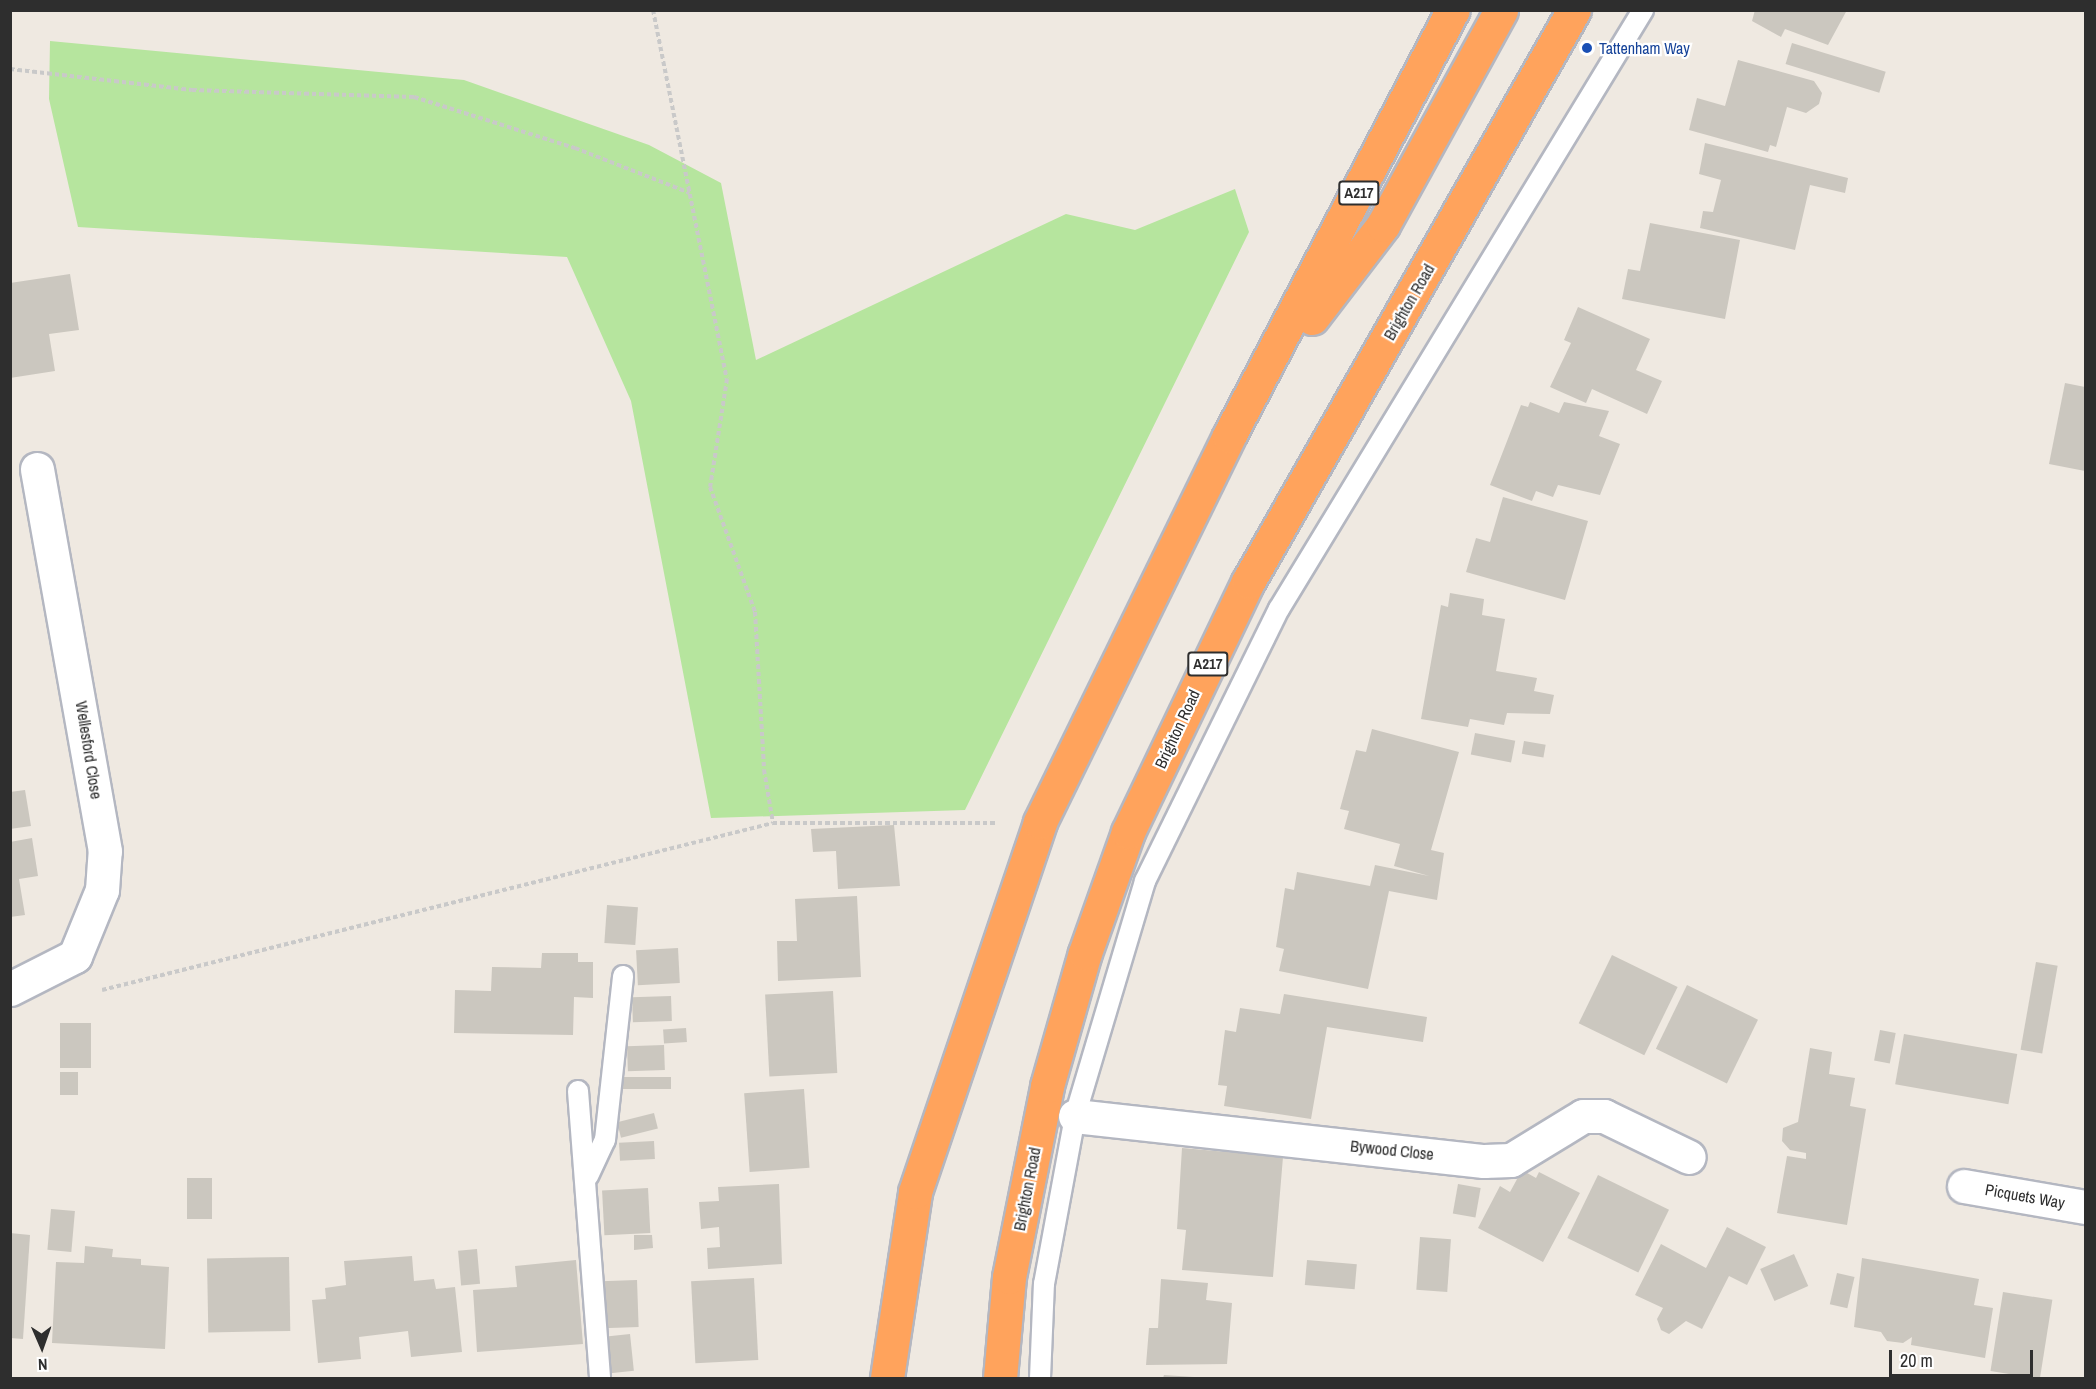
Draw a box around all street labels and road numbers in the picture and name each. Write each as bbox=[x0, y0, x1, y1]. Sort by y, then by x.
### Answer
road number: A217 bbox=[1338, 181, 1380, 205]
street label: Brighton Road bbox=[1380, 261, 1438, 343]
road number: A217 bbox=[1187, 652, 1229, 676]
street label: Brighton Road bbox=[1150, 687, 1204, 771]
street label: Wellesford Close bbox=[72, 700, 106, 800]
street label: Bywood Close bbox=[1349, 1136, 1435, 1164]
street label: Brighton Road bbox=[1010, 1146, 1044, 1232]
street label: Picquets Way bbox=[1984, 1180, 2066, 1212]

